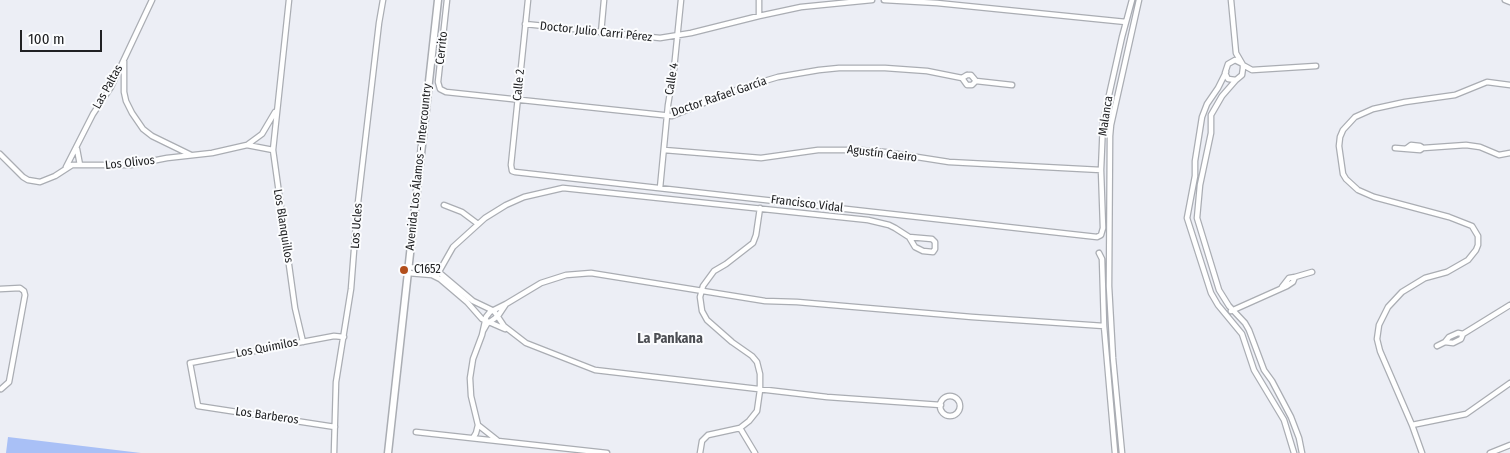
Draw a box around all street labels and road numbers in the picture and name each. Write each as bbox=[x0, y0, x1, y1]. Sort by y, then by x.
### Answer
street label: Doctor Julio Carri Pérez bbox=[539, 19, 653, 45]
street label: Cerrito bbox=[433, 31, 451, 65]
street label: Las Paltas bbox=[90, 62, 126, 112]
street label: Calle 4 bbox=[662, 62, 682, 96]
street label: Calle 2 bbox=[510, 68, 528, 102]
street label: Doctor Rafael García bbox=[670, 74, 768, 120]
street label: Avenida Los Álamos - Intercountry bbox=[403, 83, 435, 251]
street label: Malanca bbox=[1096, 95, 1116, 137]
street label: Agustín Caeiro bbox=[846, 143, 918, 165]
street label: Los Olivos bbox=[105, 153, 155, 173]
street label: Los Blanquillos bbox=[270, 188, 296, 264]
street label: Francisco Vidal bbox=[770, 192, 844, 216]
street label: Los Ucles bbox=[348, 203, 366, 249]
street label: Los Quimilos bbox=[235, 335, 299, 361]
street label: Los Barberos bbox=[235, 404, 299, 428]

